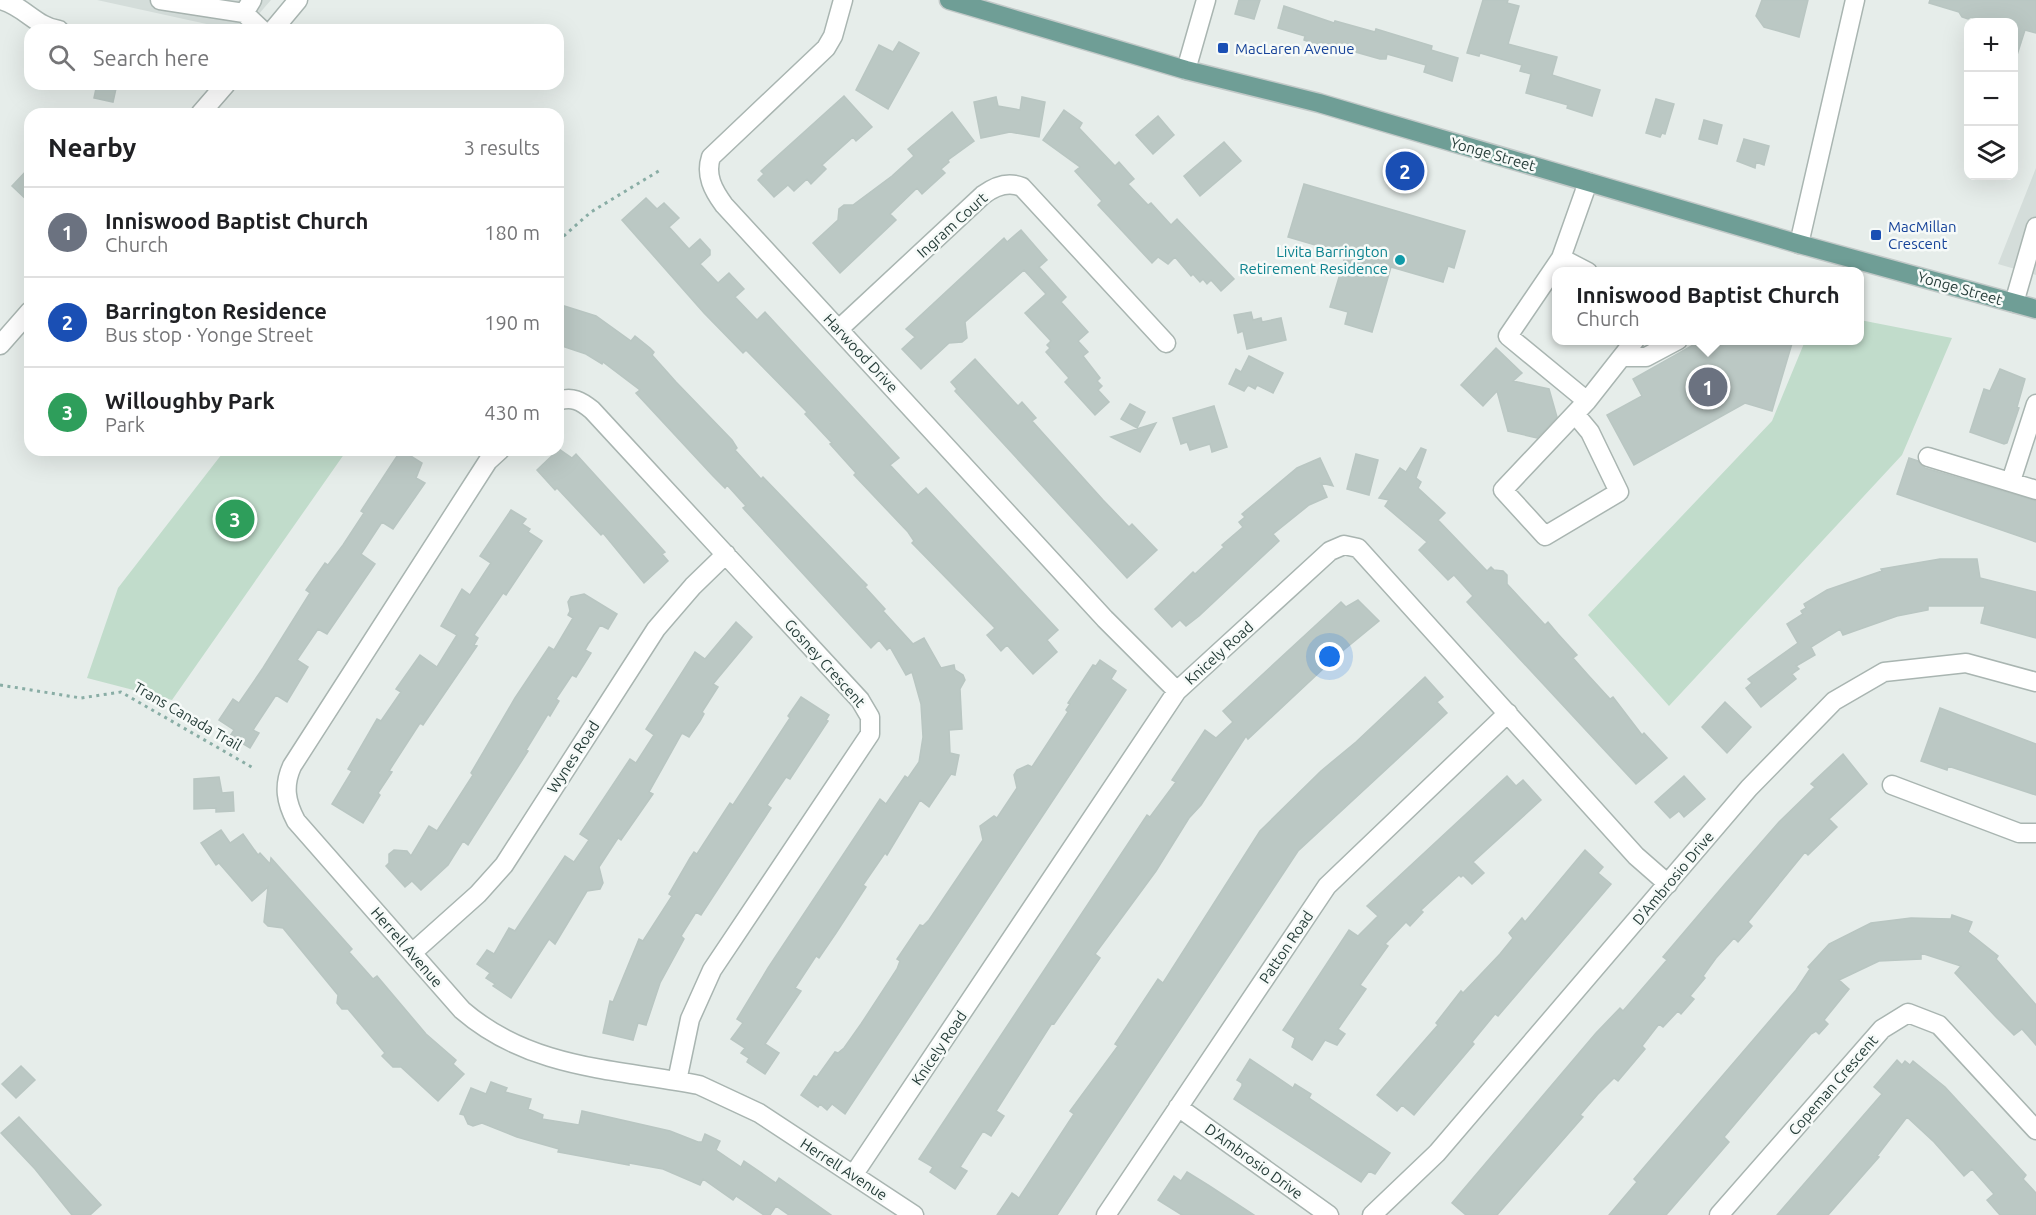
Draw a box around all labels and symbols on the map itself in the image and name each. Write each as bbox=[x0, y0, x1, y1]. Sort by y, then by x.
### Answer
place label: MacLaren Avenue bbox=[1235, 40, 1355, 57]
marker: MacLaren Avenue bbox=[1216, 41, 1230, 55]
street label: Yonge Street bbox=[1449, 134, 1538, 174]
pin: 2 bbox=[1386, 148, 1424, 194]
street label: Ingram Court bbox=[913, 189, 991, 261]
place label: MacMillan Crescent bbox=[1888, 218, 1957, 252]
marker: MacMillan Crescent bbox=[1869, 228, 1883, 242]
place label: Livita Barrington Retirement Residence bbox=[1239, 243, 1388, 277]
marker: Livita Barrington Retirement Residence bbox=[1393, 253, 1407, 267]
street label: Yonge Street bbox=[1916, 268, 2005, 308]
street label: Harwood Drive bbox=[820, 310, 902, 396]
pin: 1 bbox=[1688, 364, 1728, 410]
pin: 3 bbox=[216, 496, 254, 542]
street label: Gosney Crescent bbox=[781, 616, 869, 710]
street label: Knicely Road bbox=[1181, 618, 1257, 688]
your location bbox=[1315, 642, 1344, 671]
street label: Trans Canada Trail bbox=[131, 678, 245, 754]
street label: Wynes Road bbox=[543, 718, 603, 796]
street label: D'Ambrosio Drive bbox=[1629, 828, 1717, 928]
street label: Herrell Avenue bbox=[368, 904, 446, 990]
street label: Patton Road bbox=[1256, 908, 1316, 986]
street label: Knicely Road bbox=[908, 1008, 970, 1088]
street label: Copeman Crescent bbox=[1785, 1031, 1881, 1139]
street label: D'Ambrosio Drive bbox=[1202, 1120, 1306, 1202]
street label: Herrell Avenue bbox=[797, 1135, 891, 1203]

